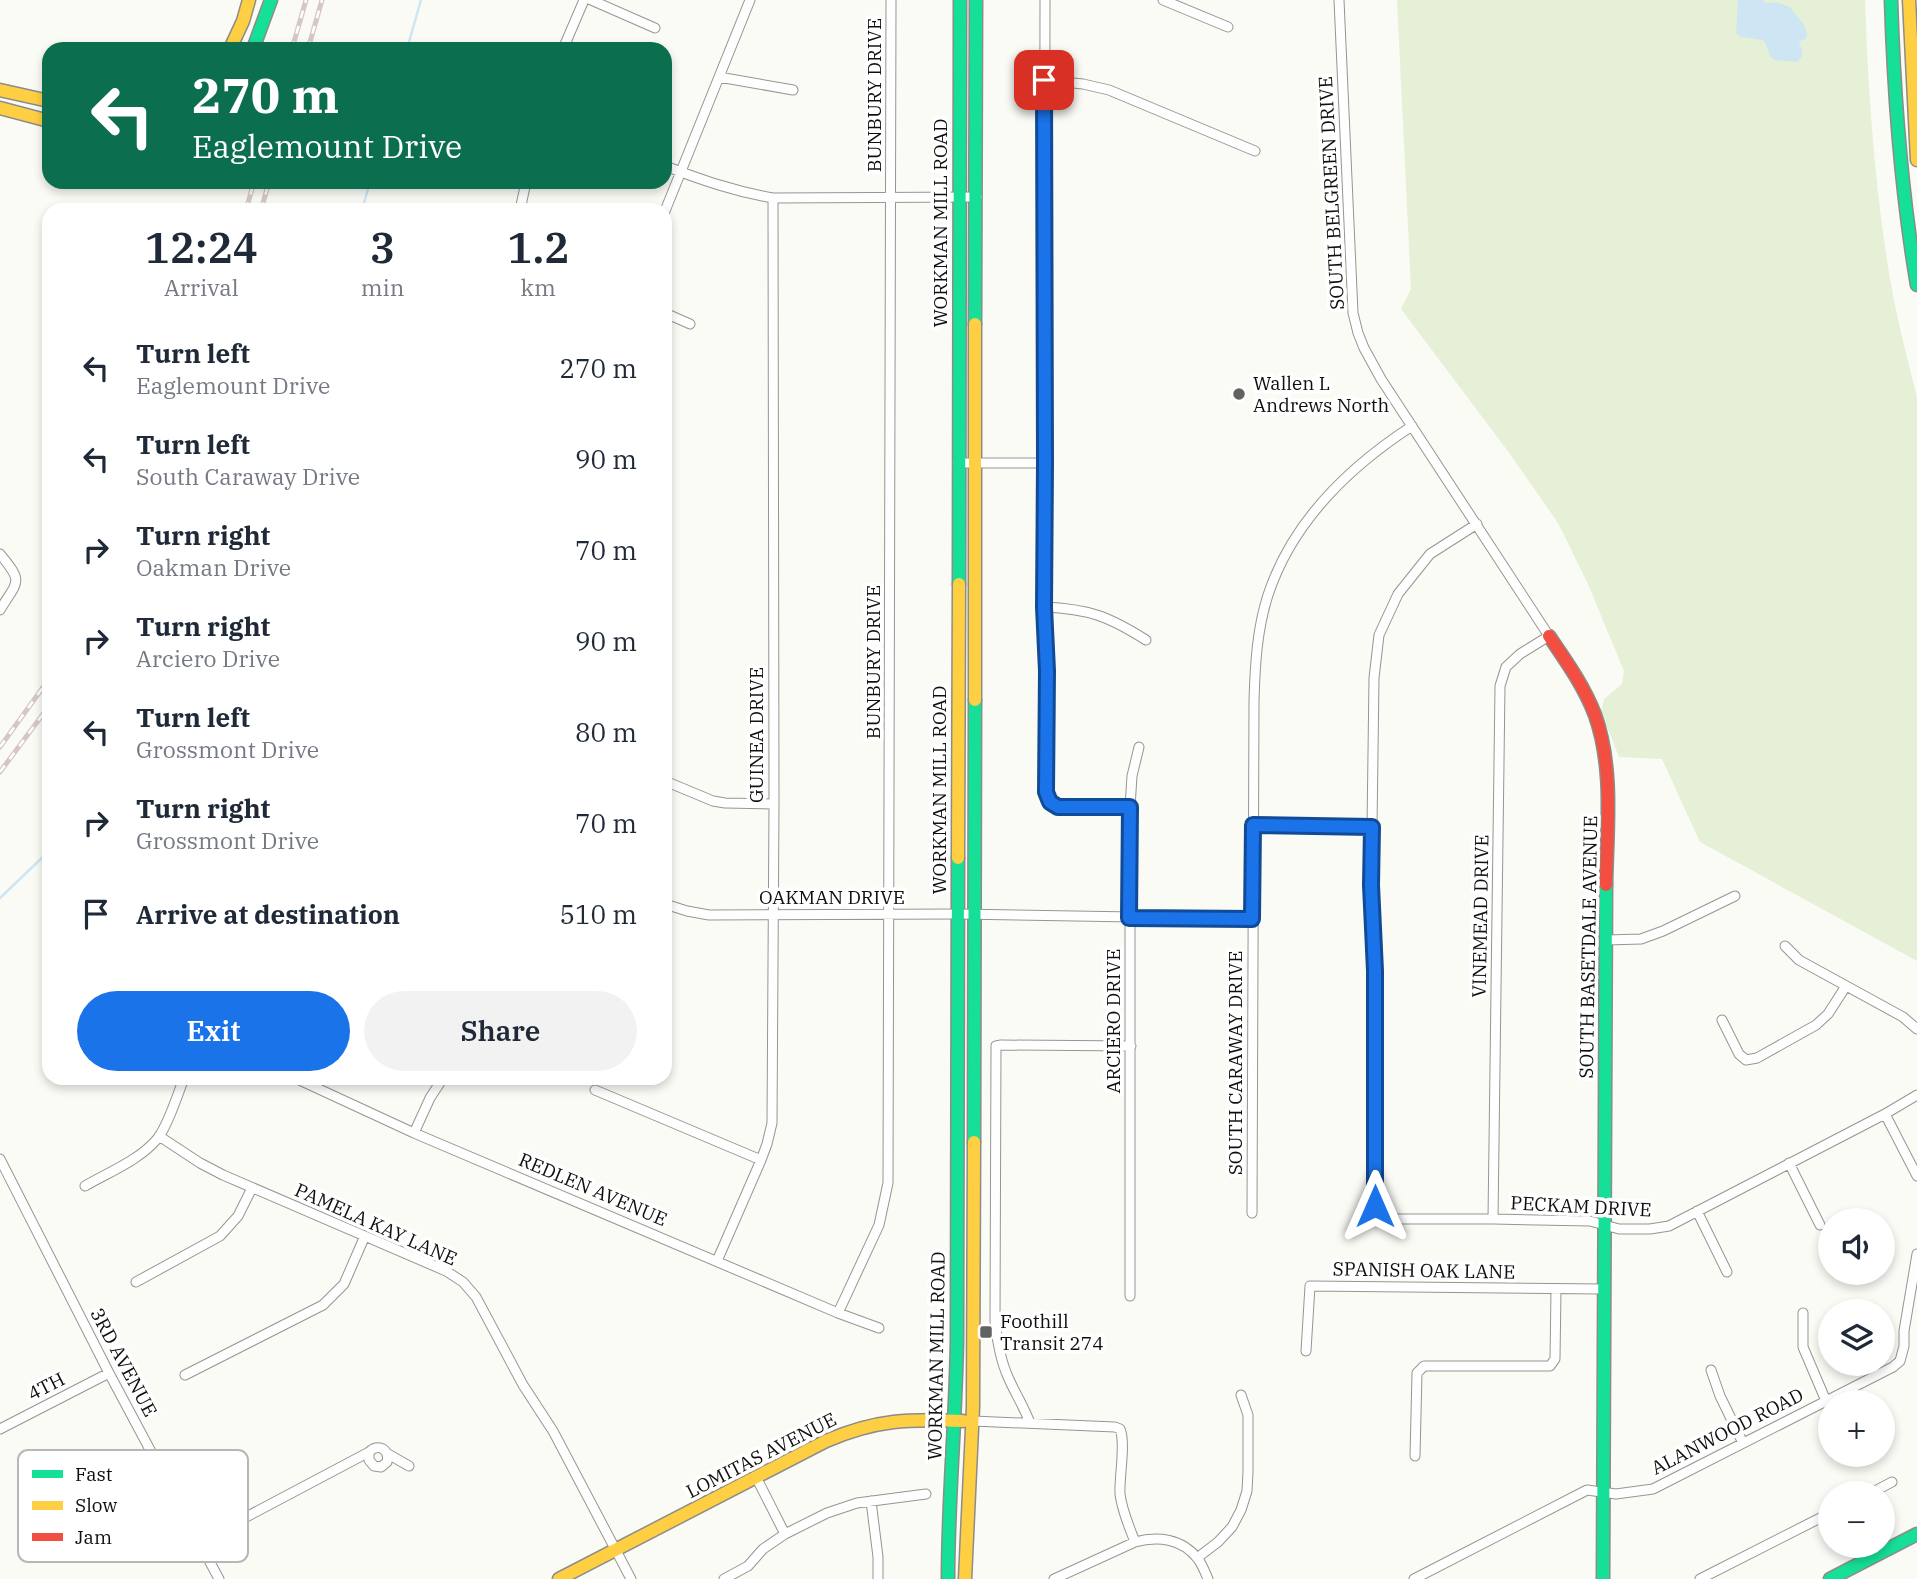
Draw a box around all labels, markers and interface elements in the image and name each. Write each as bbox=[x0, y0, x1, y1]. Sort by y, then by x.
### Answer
street label: BUNBURY DRIVE bbox=[862, 18, 886, 172]
pin bbox=[1014, 50, 1074, 110]
icon: arrive bbox=[1025, 61, 1063, 99]
text: 270 m bbox=[192, 63, 339, 126]
icon: left bbox=[77, 70, 168, 161]
street label: SOUTH BELGREEN DRIVE bbox=[1313, 76, 1349, 310]
street label: WORKMAN MILL ROAD bbox=[928, 119, 952, 327]
text: Eaglemount Drive bbox=[192, 125, 462, 167]
text: 12:24 bbox=[145, 220, 258, 275]
text: 3 bbox=[370, 220, 395, 275]
text: 1.2 bbox=[507, 220, 569, 275]
text: Arrival bbox=[164, 272, 239, 302]
text: min bbox=[361, 272, 405, 302]
text: km bbox=[521, 272, 556, 302]
text: Turn left bbox=[136, 336, 250, 370]
icon: left bbox=[77, 349, 115, 387]
text: 270 m bbox=[559, 351, 637, 385]
text: Eaglemount Drive bbox=[136, 370, 330, 400]
place label: Wallen L Andrews North bbox=[1253, 371, 1389, 417]
marker: Wallen L Andrews North bbox=[1231, 386, 1247, 402]
text: Turn left bbox=[136, 427, 250, 461]
icon: left bbox=[77, 440, 115, 478]
text: 90 m bbox=[575, 442, 637, 476]
text: South Caraway Drive bbox=[136, 461, 360, 491]
text: Turn right bbox=[136, 518, 270, 552]
icon: right bbox=[77, 531, 115, 569]
text: 70 m bbox=[575, 533, 637, 567]
text: Oakman Drive bbox=[136, 552, 291, 582]
street label: BUNBURY DRIVE bbox=[861, 585, 885, 739]
text: Turn right bbox=[136, 609, 270, 643]
icon: right bbox=[77, 622, 115, 660]
text: 90 m bbox=[575, 624, 637, 658]
text: Arciero Drive bbox=[136, 643, 280, 673]
street label: GUINEA DRIVE bbox=[744, 667, 768, 803]
street label: WORKMAN MILL ROAD bbox=[927, 686, 951, 894]
text: Turn left bbox=[136, 700, 250, 734]
icon: left bbox=[77, 713, 115, 751]
text: 80 m bbox=[575, 715, 637, 749]
text: Grossmont Drive bbox=[136, 734, 319, 764]
text: Turn right bbox=[136, 791, 270, 825]
icon: right bbox=[77, 804, 115, 842]
text: 70 m bbox=[575, 806, 637, 840]
street label: SOUTH BASETDALE AVENUE bbox=[1574, 815, 1602, 1079]
text: Grossmont Drive bbox=[136, 825, 319, 855]
street label: VINEMEAD DRIVE bbox=[1467, 834, 1493, 998]
street label: OAKMAN DRIVE bbox=[759, 885, 905, 909]
icon: arrive bbox=[77, 895, 115, 933]
text: Arrive at destination bbox=[136, 897, 400, 931]
text: 510 m bbox=[559, 897, 637, 931]
street label: ARCIERO DRIVE bbox=[1101, 949, 1125, 1093]
street label: SOUTH CARAWAY DRIVE bbox=[1223, 951, 1247, 1175]
button: Exit bbox=[77, 991, 350, 1071]
button: Share bbox=[364, 991, 637, 1071]
street label: REDLEN AVENUE bbox=[515, 1147, 671, 1231]
position arrow bbox=[1338, 1169, 1412, 1243]
street label: PAMELA KAY LANE bbox=[291, 1177, 461, 1271]
street label: PECKAM DRIVE bbox=[1510, 1190, 1652, 1222]
map controls bbox=[1818, 1208, 1895, 1558]
button: sound bbox=[1818, 1208, 1895, 1285]
street label: WORKMAN MILL ROAD bbox=[922, 1251, 950, 1461]
street label: SPANISH OAK LANE bbox=[1333, 1256, 1515, 1284]
button: layers bbox=[1818, 1299, 1895, 1376]
street label: 3RD AVENUE bbox=[85, 1303, 163, 1421]
place label: Foothill Transit 274 bbox=[1000, 1309, 1104, 1355]
marker: Foothill Transit 274 bbox=[978, 1324, 994, 1340]
street label: 4TH bbox=[23, 1367, 69, 1405]
street label: ALANWOOD ROAD bbox=[1647, 1382, 1807, 1480]
button: + bbox=[1818, 1390, 1895, 1467]
street label: LOMITAS AVENUE bbox=[682, 1407, 840, 1503]
legend bbox=[18, 1450, 248, 1562]
text: Fast bbox=[75, 1462, 113, 1486]
button: − bbox=[1818, 1481, 1895, 1558]
text: Slow bbox=[75, 1493, 117, 1517]
text: Jam bbox=[75, 1525, 112, 1549]

